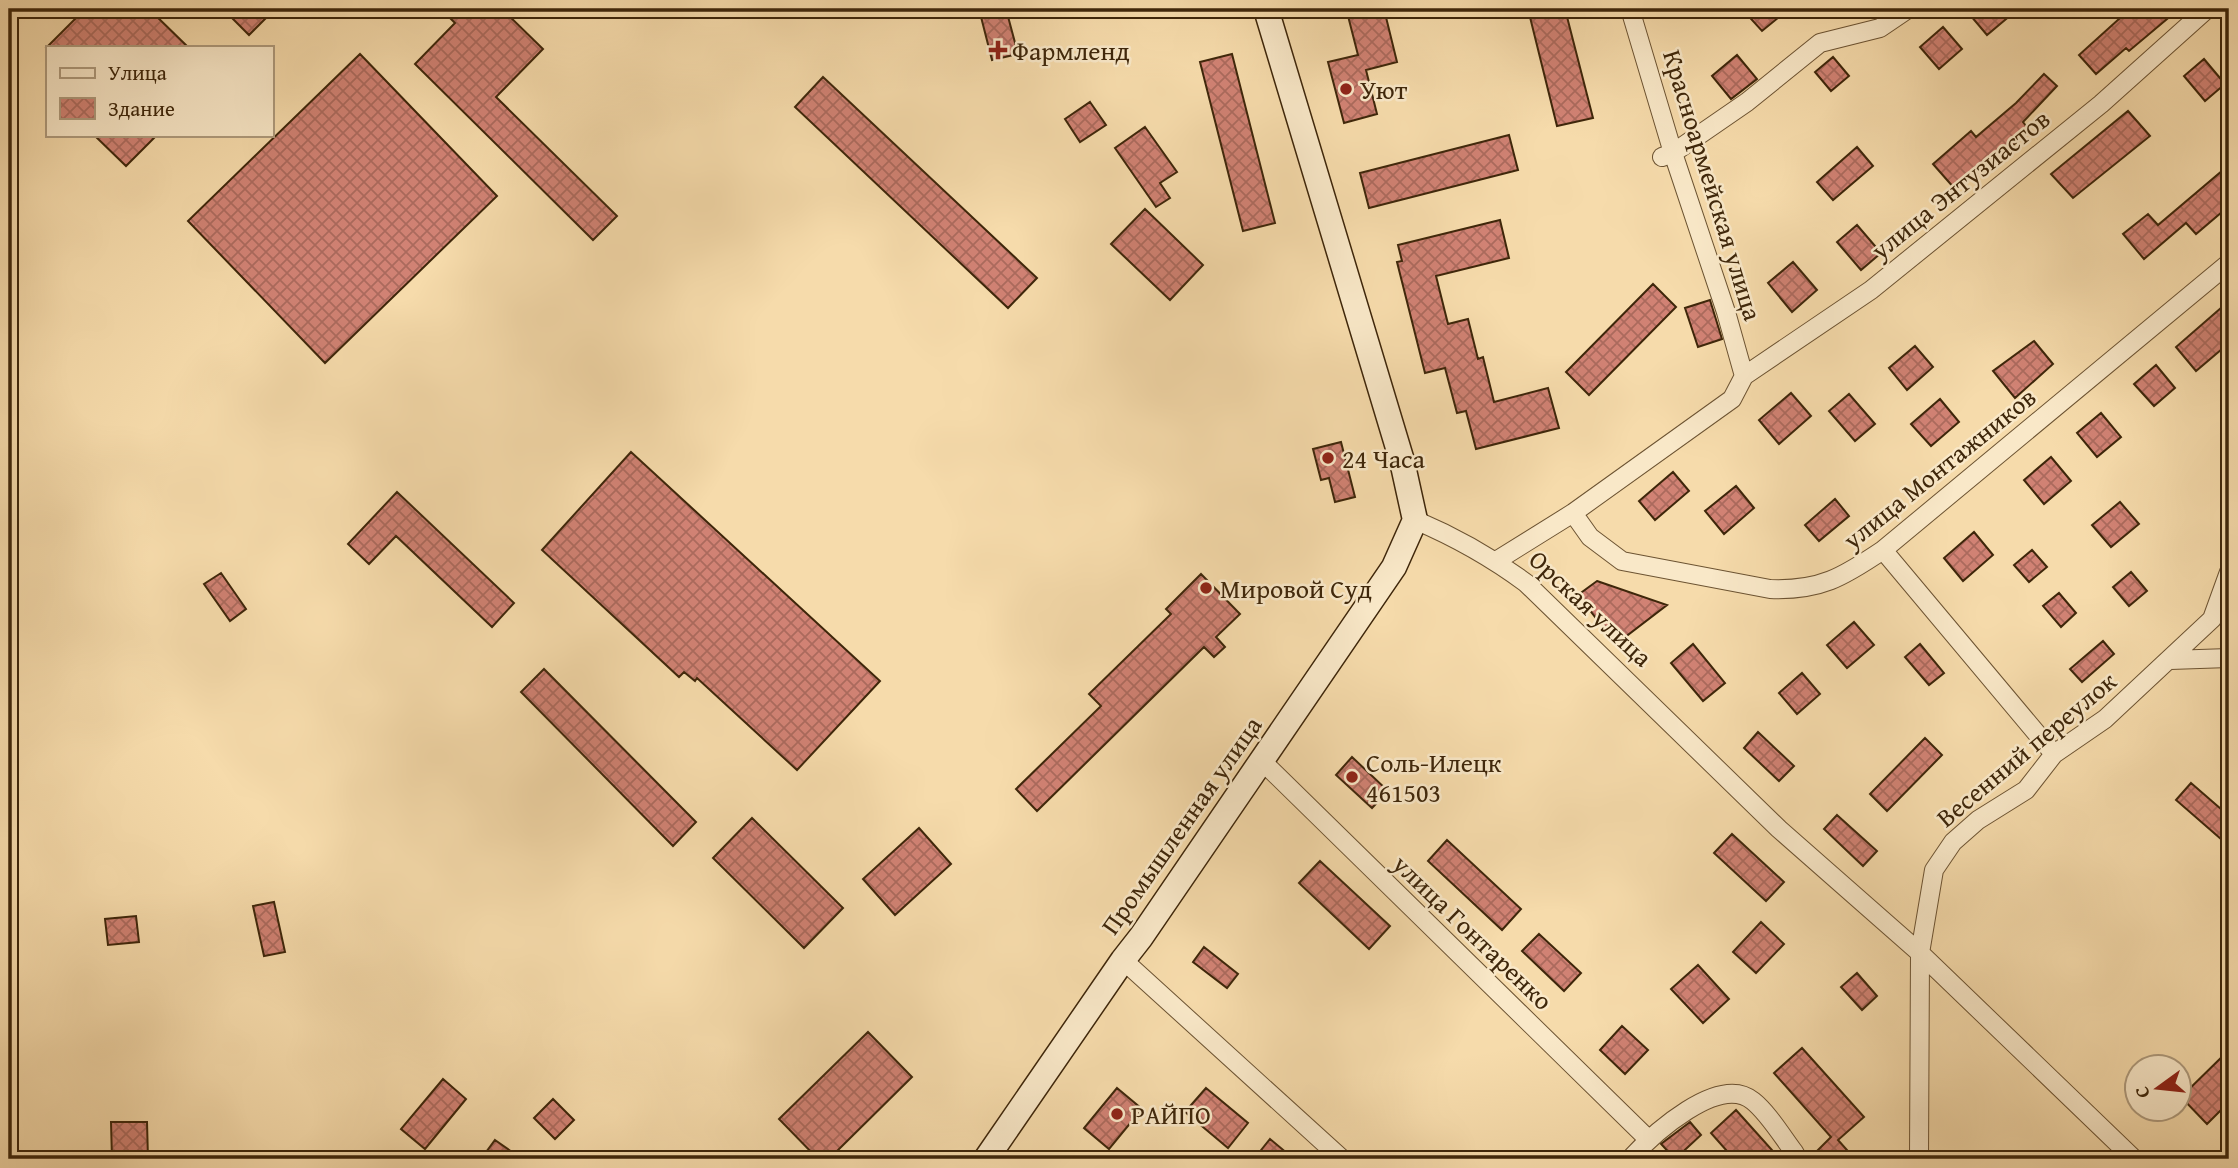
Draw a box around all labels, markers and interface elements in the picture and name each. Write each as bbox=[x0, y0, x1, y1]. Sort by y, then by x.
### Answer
place label: Фармленд bbox=[1012, 31, 1130, 70]
marker: Фармленд bbox=[990, 42, 1006, 58]
street label: Красноармейская улица bbox=[1653, 45, 1773, 326]
legend bbox=[46, 46, 273, 136]
text: Улица bbox=[108, 57, 167, 88]
place label: Уют bbox=[1360, 70, 1408, 109]
marker: Уют bbox=[1338, 81, 1354, 97]
text: Здание bbox=[108, 93, 175, 124]
street label: улица Энтузиастов bbox=[1861, 99, 2058, 269]
street label: улица Монтажников bbox=[1833, 378, 2044, 559]
place label: 24 Часа bbox=[1342, 439, 1426, 478]
marker: 24 Часа bbox=[1320, 450, 1336, 466]
street label: Орская улица bbox=[1521, 540, 1662, 676]
place label: Мировой Суд bbox=[1220, 569, 1372, 608]
marker: Мировой Суд bbox=[1198, 580, 1214, 596]
street label: Весенний переулок bbox=[1927, 661, 2125, 836]
street label: Промышленная улица bbox=[1091, 707, 1271, 942]
place label: Соль-Илецк 461503 bbox=[1366, 743, 1502, 812]
marker: Соль-Илецк 461503 bbox=[1344, 769, 1360, 785]
street label: улица Гонтаренко bbox=[1383, 844, 1562, 1019]
north arrow bbox=[2122, 1052, 2192, 1122]
text: С bbox=[2127, 1083, 2156, 1101]
place label: РАЙПО bbox=[1131, 1095, 1211, 1134]
marker: РАЙПО bbox=[1109, 1106, 1125, 1122]

